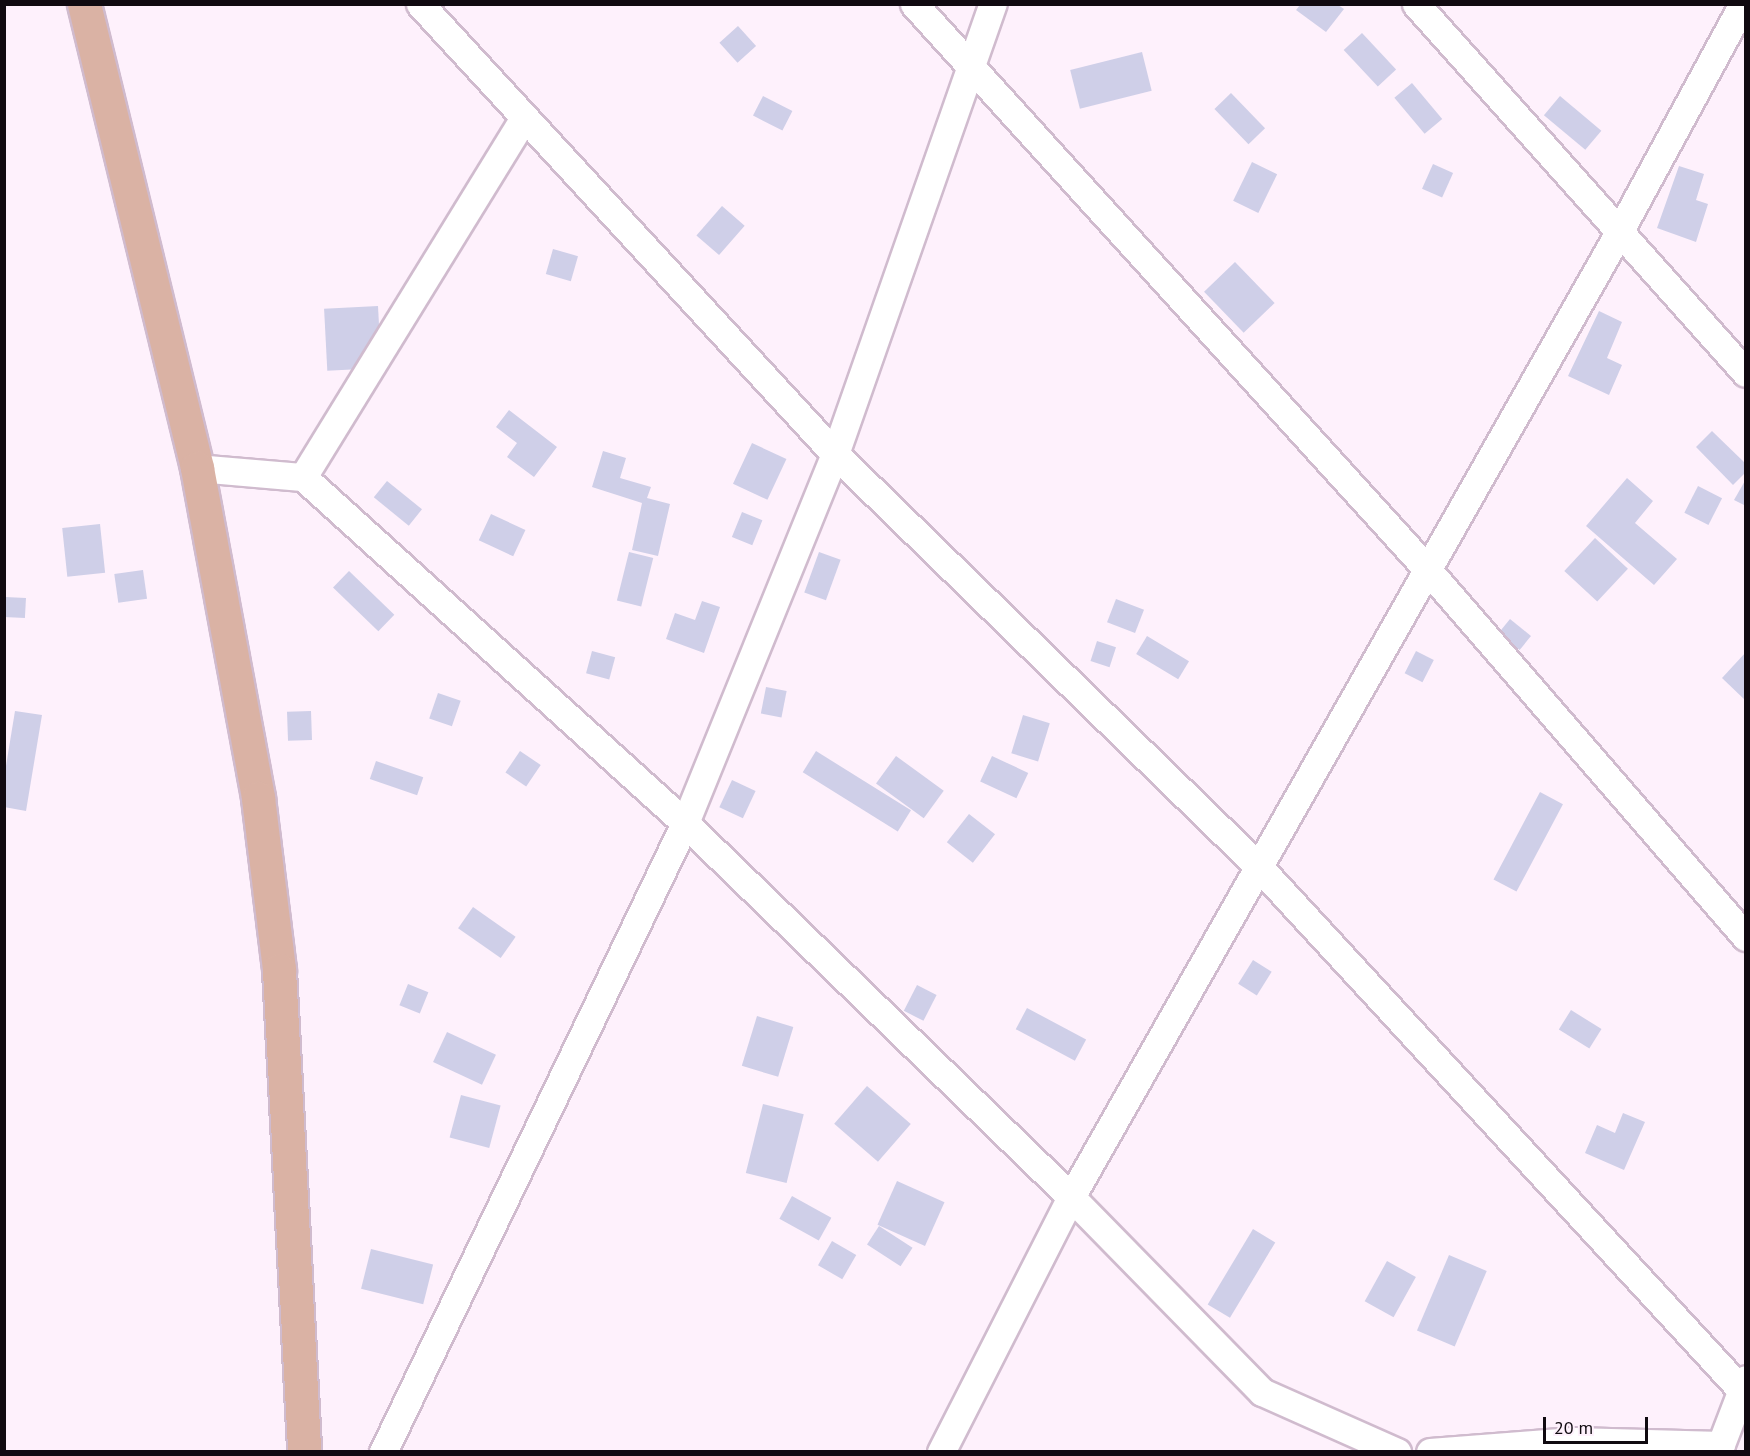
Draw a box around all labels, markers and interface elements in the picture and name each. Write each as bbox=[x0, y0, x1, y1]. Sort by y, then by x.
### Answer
scale bar bbox=[1546, 1405, 1651, 1443]
text: 20 m bbox=[1554, 1416, 1593, 1439]

